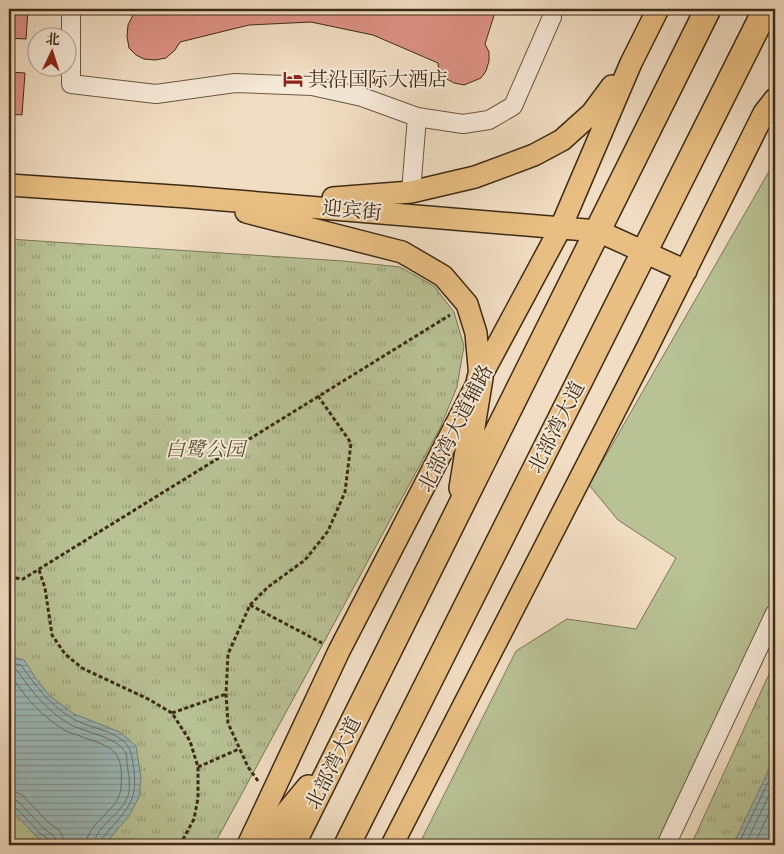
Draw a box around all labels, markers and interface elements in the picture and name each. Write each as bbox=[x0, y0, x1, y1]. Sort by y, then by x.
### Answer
north arrow bbox=[28, 28, 78, 78]
text: 北 bbox=[45, 30, 61, 49]
place label: 其沿国际大酒店 bbox=[308, 66, 448, 93]
hotel icon: 其沿国际大酒店 bbox=[282, 68, 304, 90]
street label: 迎宾街 bbox=[321, 194, 383, 227]
street label: 北部湾大道辅路 bbox=[412, 360, 499, 497]
street label: 北部湾大道 bbox=[522, 377, 591, 478]
park label: 白鹭公园 bbox=[165, 436, 248, 463]
street label: 北部湾大道 bbox=[299, 712, 368, 814]

